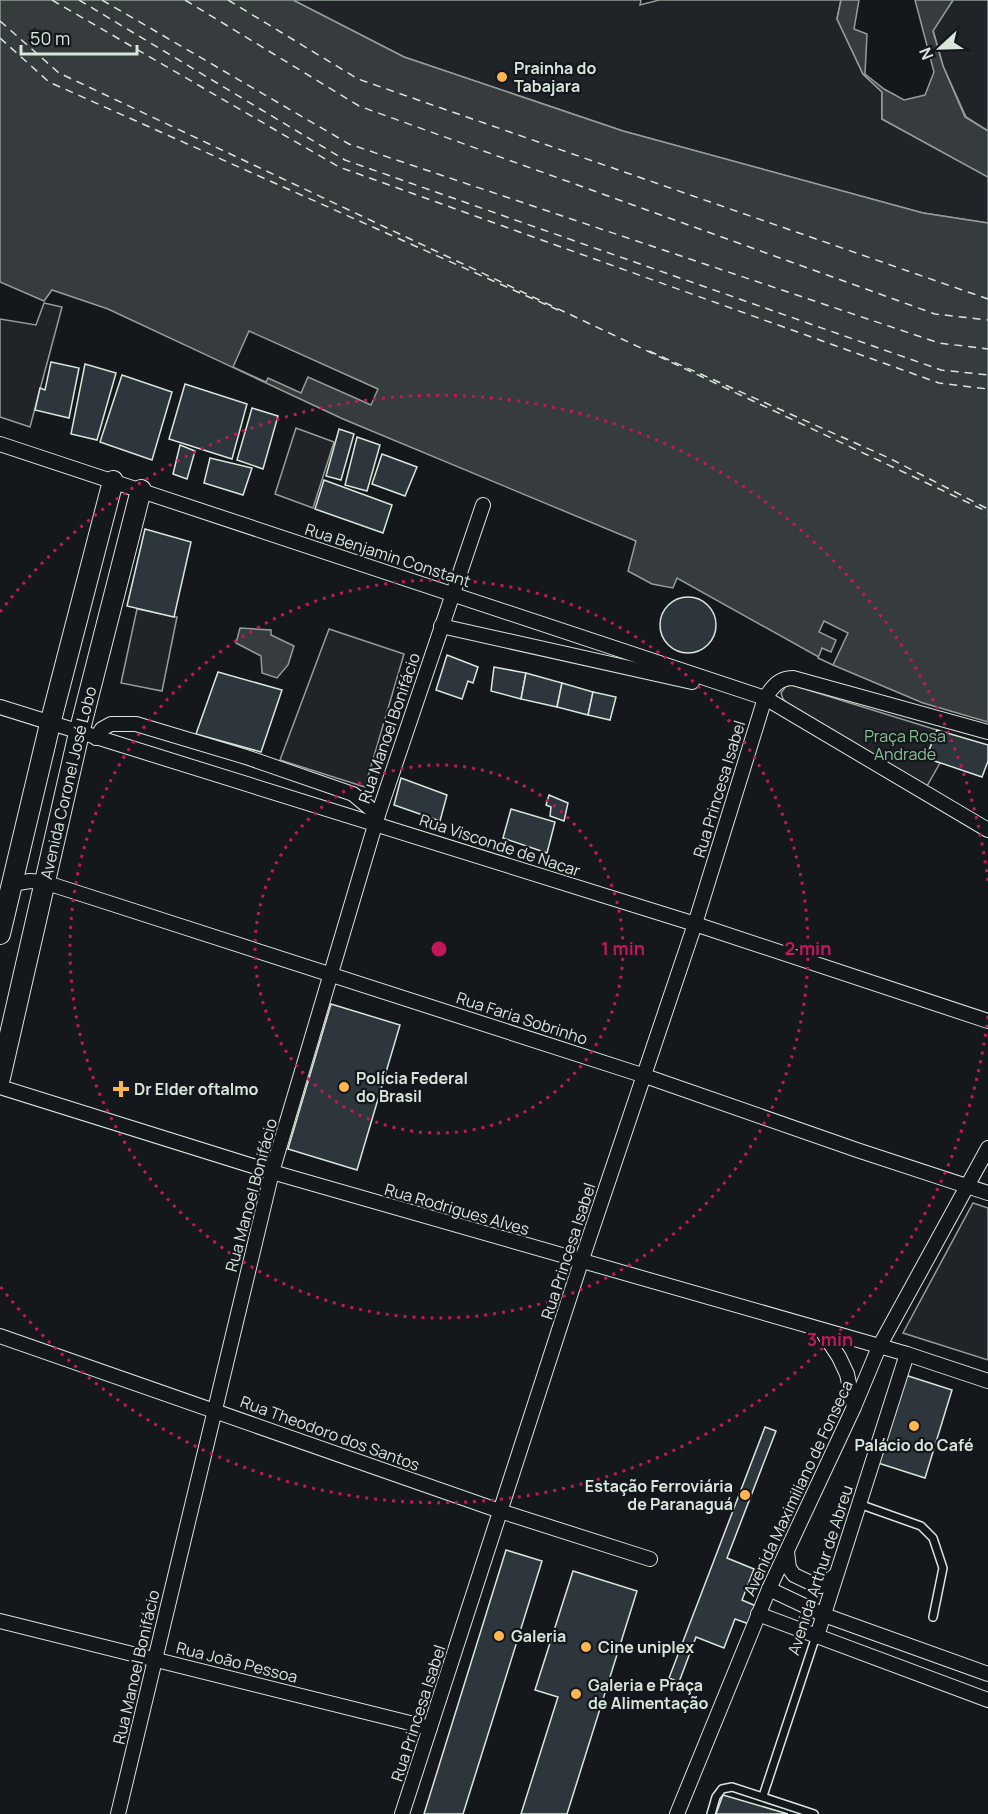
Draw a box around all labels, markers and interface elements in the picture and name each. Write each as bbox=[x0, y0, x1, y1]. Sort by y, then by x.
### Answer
scale bar bbox=[21, 18, 136, 56]
north arrow bbox=[910, 18, 970, 78]
text: 50 m bbox=[30, 26, 70, 50]
text: N bbox=[914, 44, 938, 63]
place label: Prainha do Tabajara bbox=[514, 57, 596, 97]
marker: Prainha do Tabajara bbox=[495, 70, 509, 84]
street label: Rua Benjamin Constant bbox=[302, 518, 474, 592]
street label: Rua Manoel Bonifácio bbox=[353, 650, 425, 806]
street label: Avenida Coronel José Lobo bbox=[35, 684, 101, 881]
street label: Rua Princesa Isabel bbox=[688, 718, 750, 860]
park label: Praça Rosa Andrade bbox=[864, 725, 946, 765]
street label: Rua Visconde de Nacar bbox=[417, 809, 584, 881]
text: 1 min bbox=[601, 936, 645, 960]
text: 2 min bbox=[785, 936, 831, 960]
centre of rings bbox=[429, 939, 449, 959]
street label: Rua Faria Sobrinho bbox=[454, 986, 590, 1050]
place label: Polícia Federal do Brasil bbox=[356, 1067, 468, 1107]
place label: Dr Elder oftalmo bbox=[134, 1078, 259, 1100]
marker: Dr Elder oftalmo bbox=[112, 1080, 130, 1098]
marker: Polícia Federal do Brasil bbox=[337, 1080, 351, 1094]
street label: Rua Manoel Bonifácio bbox=[220, 1116, 282, 1274]
street label: Rua Rodrigues Alves bbox=[382, 1178, 532, 1240]
street label: Rua Princesa Isabel bbox=[536, 1180, 600, 1322]
text: 3 min bbox=[807, 1327, 853, 1351]
street label: Avenida Maximiliano de Fonseca bbox=[738, 1377, 858, 1599]
street label: Rua Theodoro dos Santos bbox=[237, 1390, 423, 1476]
marker: Palácio do Café bbox=[907, 1419, 921, 1433]
place label: Palácio do Café bbox=[854, 1434, 974, 1456]
place label: Estação Ferroviária de Paranaguá bbox=[585, 1475, 733, 1515]
street label: Avenida Arthur de Abreu bbox=[782, 1482, 858, 1658]
marker: Estação Ferroviária de Paranaguá bbox=[738, 1488, 752, 1502]
street label: Rua Manoel Bonifácio bbox=[108, 1588, 164, 1746]
place label: Galeria bbox=[511, 1625, 566, 1647]
marker: Galeria bbox=[492, 1629, 506, 1643]
street label: Rua João Pessoa bbox=[174, 1636, 300, 1688]
place label: Cine uniplex bbox=[598, 1636, 694, 1658]
marker: Cine uniplex bbox=[579, 1640, 593, 1654]
street label: Rua Princesa Isabel bbox=[386, 1642, 450, 1784]
place label: Galeria e Praça de Alimentação bbox=[588, 1674, 708, 1714]
marker: Galeria e Praça de Alimentação bbox=[569, 1687, 583, 1701]

